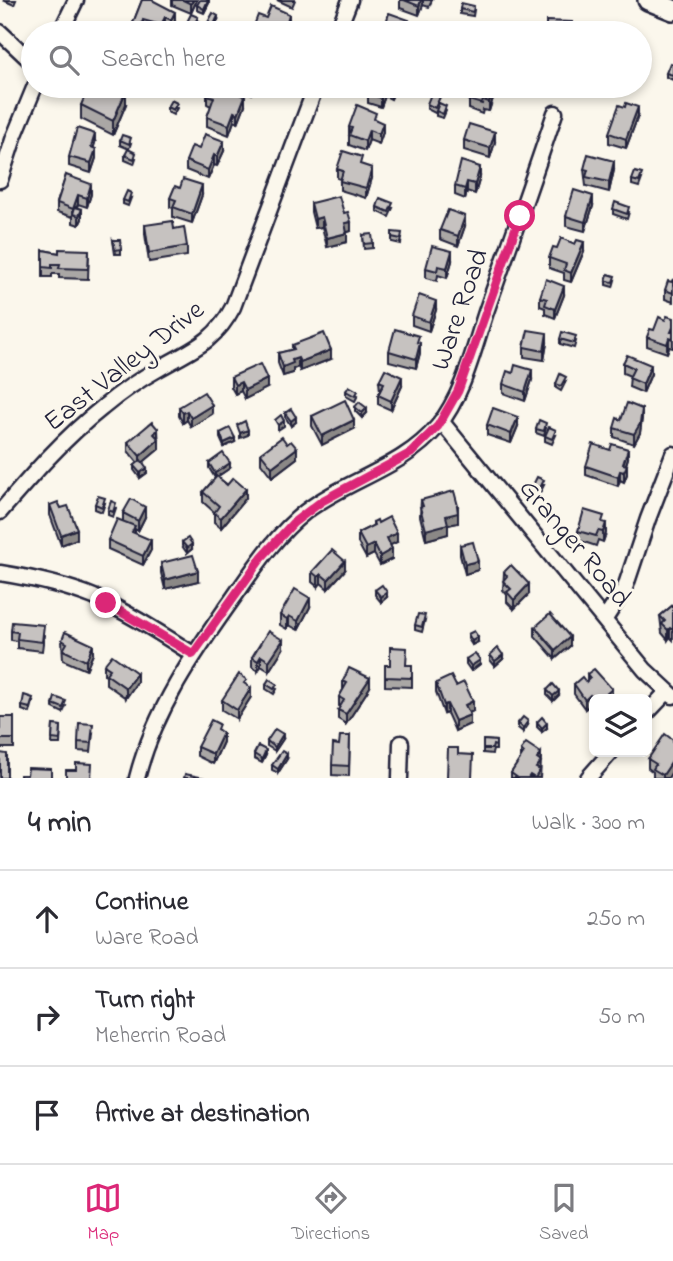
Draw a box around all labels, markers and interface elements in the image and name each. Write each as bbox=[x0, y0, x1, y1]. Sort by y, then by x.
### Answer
search box bbox=[21, 21, 652, 98]
icon: search bbox=[45, 41, 83, 79]
text: Search here bbox=[101, 41, 226, 79]
route start bbox=[504, 200, 535, 231]
street label: Ware Road bbox=[421, 244, 501, 376]
street label: East Valley Drive bbox=[36, 291, 214, 443]
street label: Granger Road bbox=[508, 471, 640, 617]
route end bbox=[90, 587, 121, 618]
map controls bbox=[589, 694, 652, 757]
button: layers bbox=[589, 694, 652, 757]
text: 4 min bbox=[28, 802, 91, 846]
text: Walk · 300 m bbox=[531, 807, 645, 840]
text: Continue bbox=[95, 884, 188, 922]
icon: ahead bbox=[28, 900, 66, 938]
text: 250 m bbox=[587, 903, 645, 936]
text: Ware Road bbox=[95, 922, 198, 955]
text: Turn right bbox=[95, 982, 195, 1020]
icon: right bbox=[28, 998, 66, 1036]
text: 50 m bbox=[598, 1001, 645, 1034]
text: Meherrin Road bbox=[95, 1020, 226, 1053]
icon: arrive bbox=[28, 1096, 66, 1134]
text: Arrive at destination bbox=[95, 1096, 310, 1134]
tab: Map bbox=[84, 1179, 122, 1248]
tab: Directions bbox=[291, 1179, 370, 1248]
tab: Saved bbox=[539, 1179, 589, 1248]

